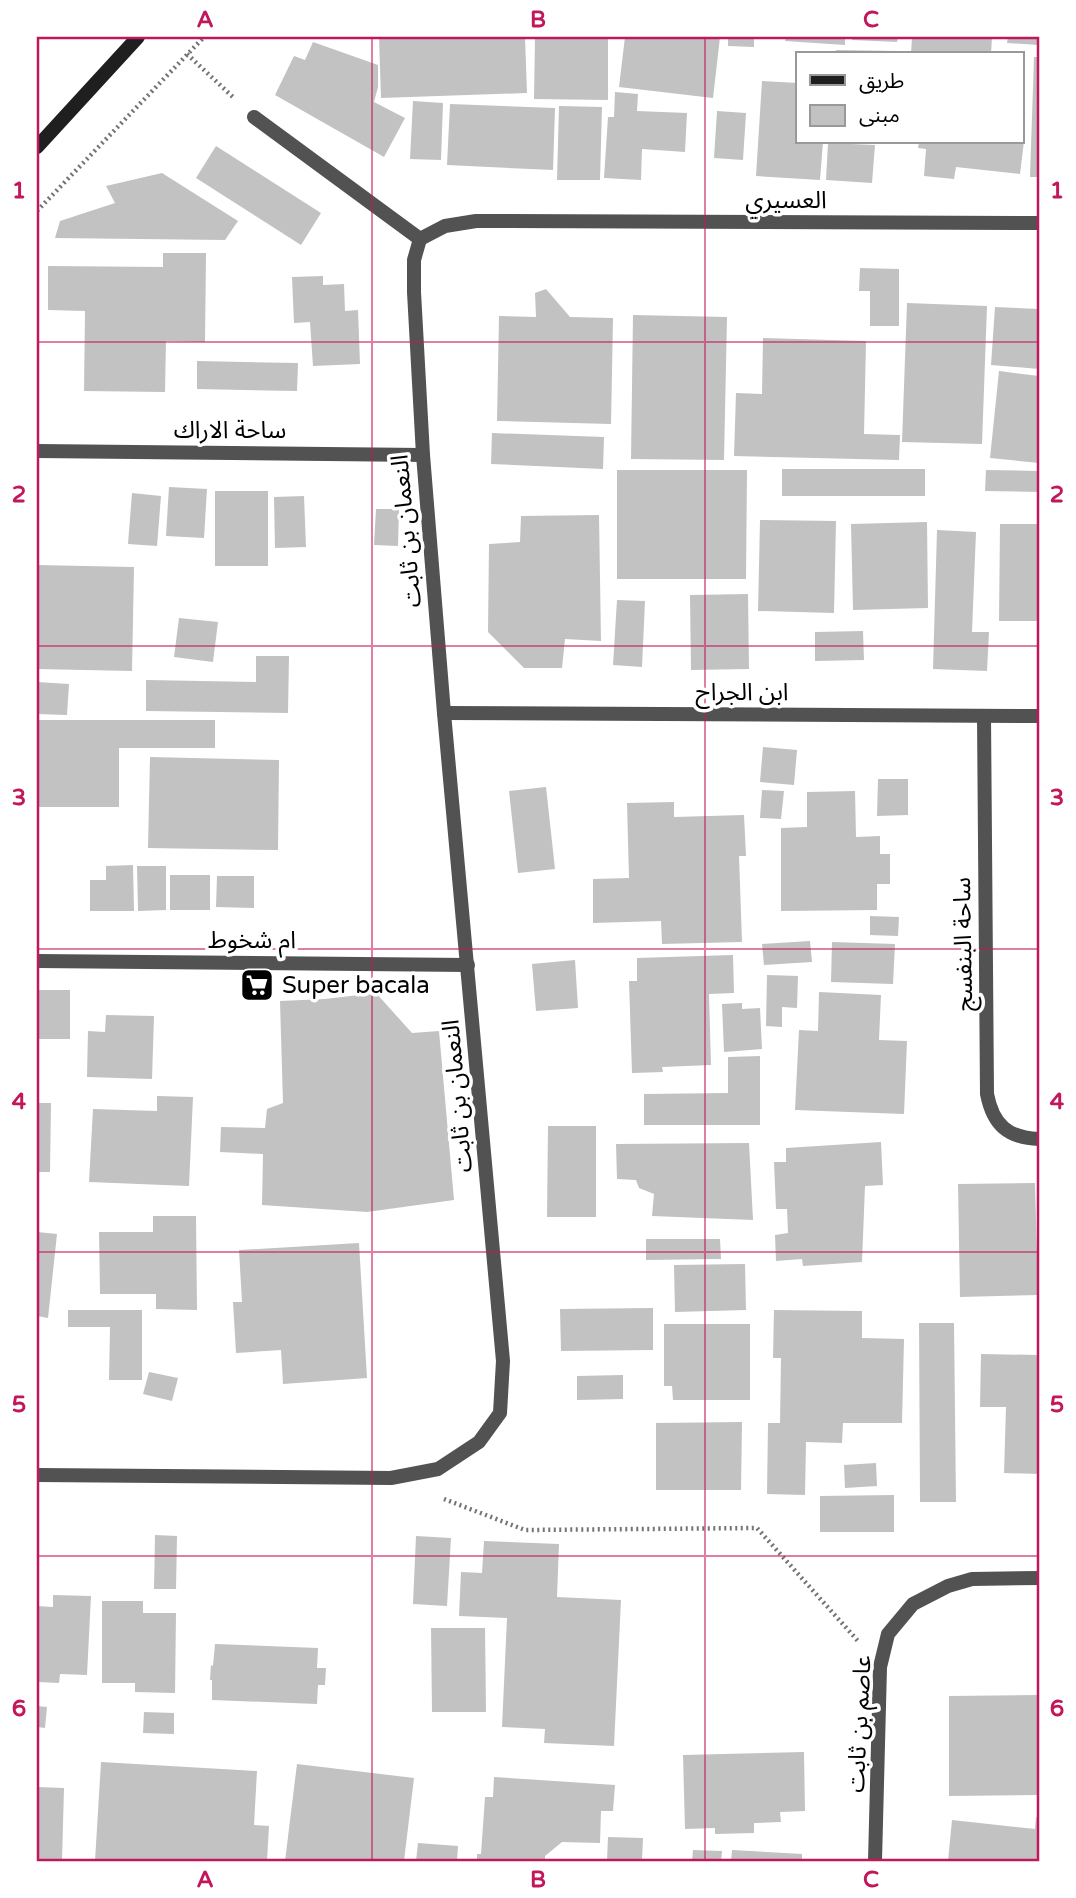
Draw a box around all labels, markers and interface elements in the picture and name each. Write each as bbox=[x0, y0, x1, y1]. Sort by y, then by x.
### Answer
text: A bbox=[196, 6, 214, 34]
text: B bbox=[530, 6, 546, 34]
text: C bbox=[863, 6, 879, 34]
legend bbox=[796, 52, 1024, 144]
text: طريق bbox=[859, 69, 904, 94]
text: مبنى bbox=[859, 103, 900, 128]
text: 1 bbox=[12, 177, 26, 205]
text: 1 bbox=[1050, 177, 1064, 205]
street label: العسيري bbox=[745, 186, 827, 219]
street label: ساحة الاراك bbox=[174, 416, 286, 445]
street label: النعمان بن ثابت bbox=[385, 453, 428, 609]
text: 2 bbox=[12, 481, 26, 509]
text: 2 bbox=[1050, 481, 1064, 509]
street label: ابن الجراح bbox=[695, 678, 789, 709]
text: 3 bbox=[12, 784, 26, 812]
text: 3 bbox=[1050, 784, 1064, 812]
street label: ساحة البنفسج bbox=[948, 877, 981, 1011]
street label: ام شخوط bbox=[208, 926, 296, 958]
supermarket icon: Super bacala bbox=[238, 966, 276, 1004]
place label: Super bacala bbox=[282, 971, 430, 1000]
street label: النعمان بن ثابت bbox=[436, 1018, 479, 1174]
text: 4 bbox=[12, 1088, 27, 1116]
text: 4 bbox=[1050, 1088, 1065, 1116]
text: 5 bbox=[12, 1391, 26, 1419]
text: 5 bbox=[1050, 1391, 1064, 1419]
street label: عاصم بن ثابت bbox=[841, 1655, 880, 1794]
text: 6 bbox=[12, 1695, 26, 1723]
text: 6 bbox=[1050, 1695, 1064, 1723]
text: A bbox=[196, 1866, 214, 1894]
text: B bbox=[530, 1866, 546, 1894]
text: C bbox=[863, 1866, 879, 1894]

